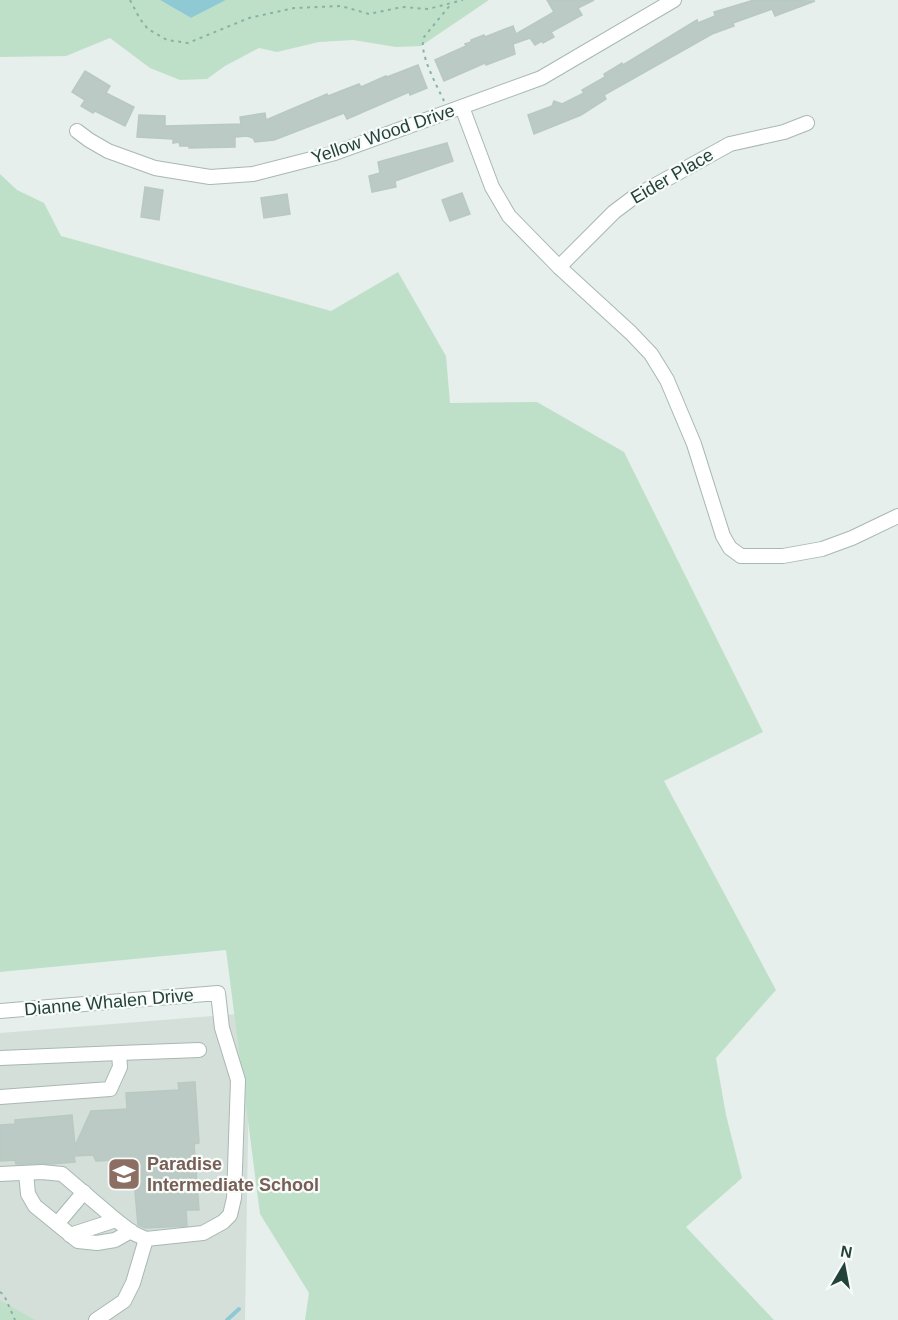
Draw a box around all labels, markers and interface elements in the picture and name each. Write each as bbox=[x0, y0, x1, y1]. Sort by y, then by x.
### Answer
street label: Yellow Wood Drive bbox=[309, 100, 457, 168]
street label: Eider Place bbox=[627, 144, 717, 208]
street label: Dianne Whalen Drive bbox=[23, 985, 195, 1019]
place label: Paradise Intermediate School bbox=[147, 1154, 319, 1195]
school or university icon: Paradise Intermediate School bbox=[106, 1156, 142, 1192]
north arrow bbox=[814, 1236, 874, 1296]
text: N bbox=[839, 1242, 854, 1261]

